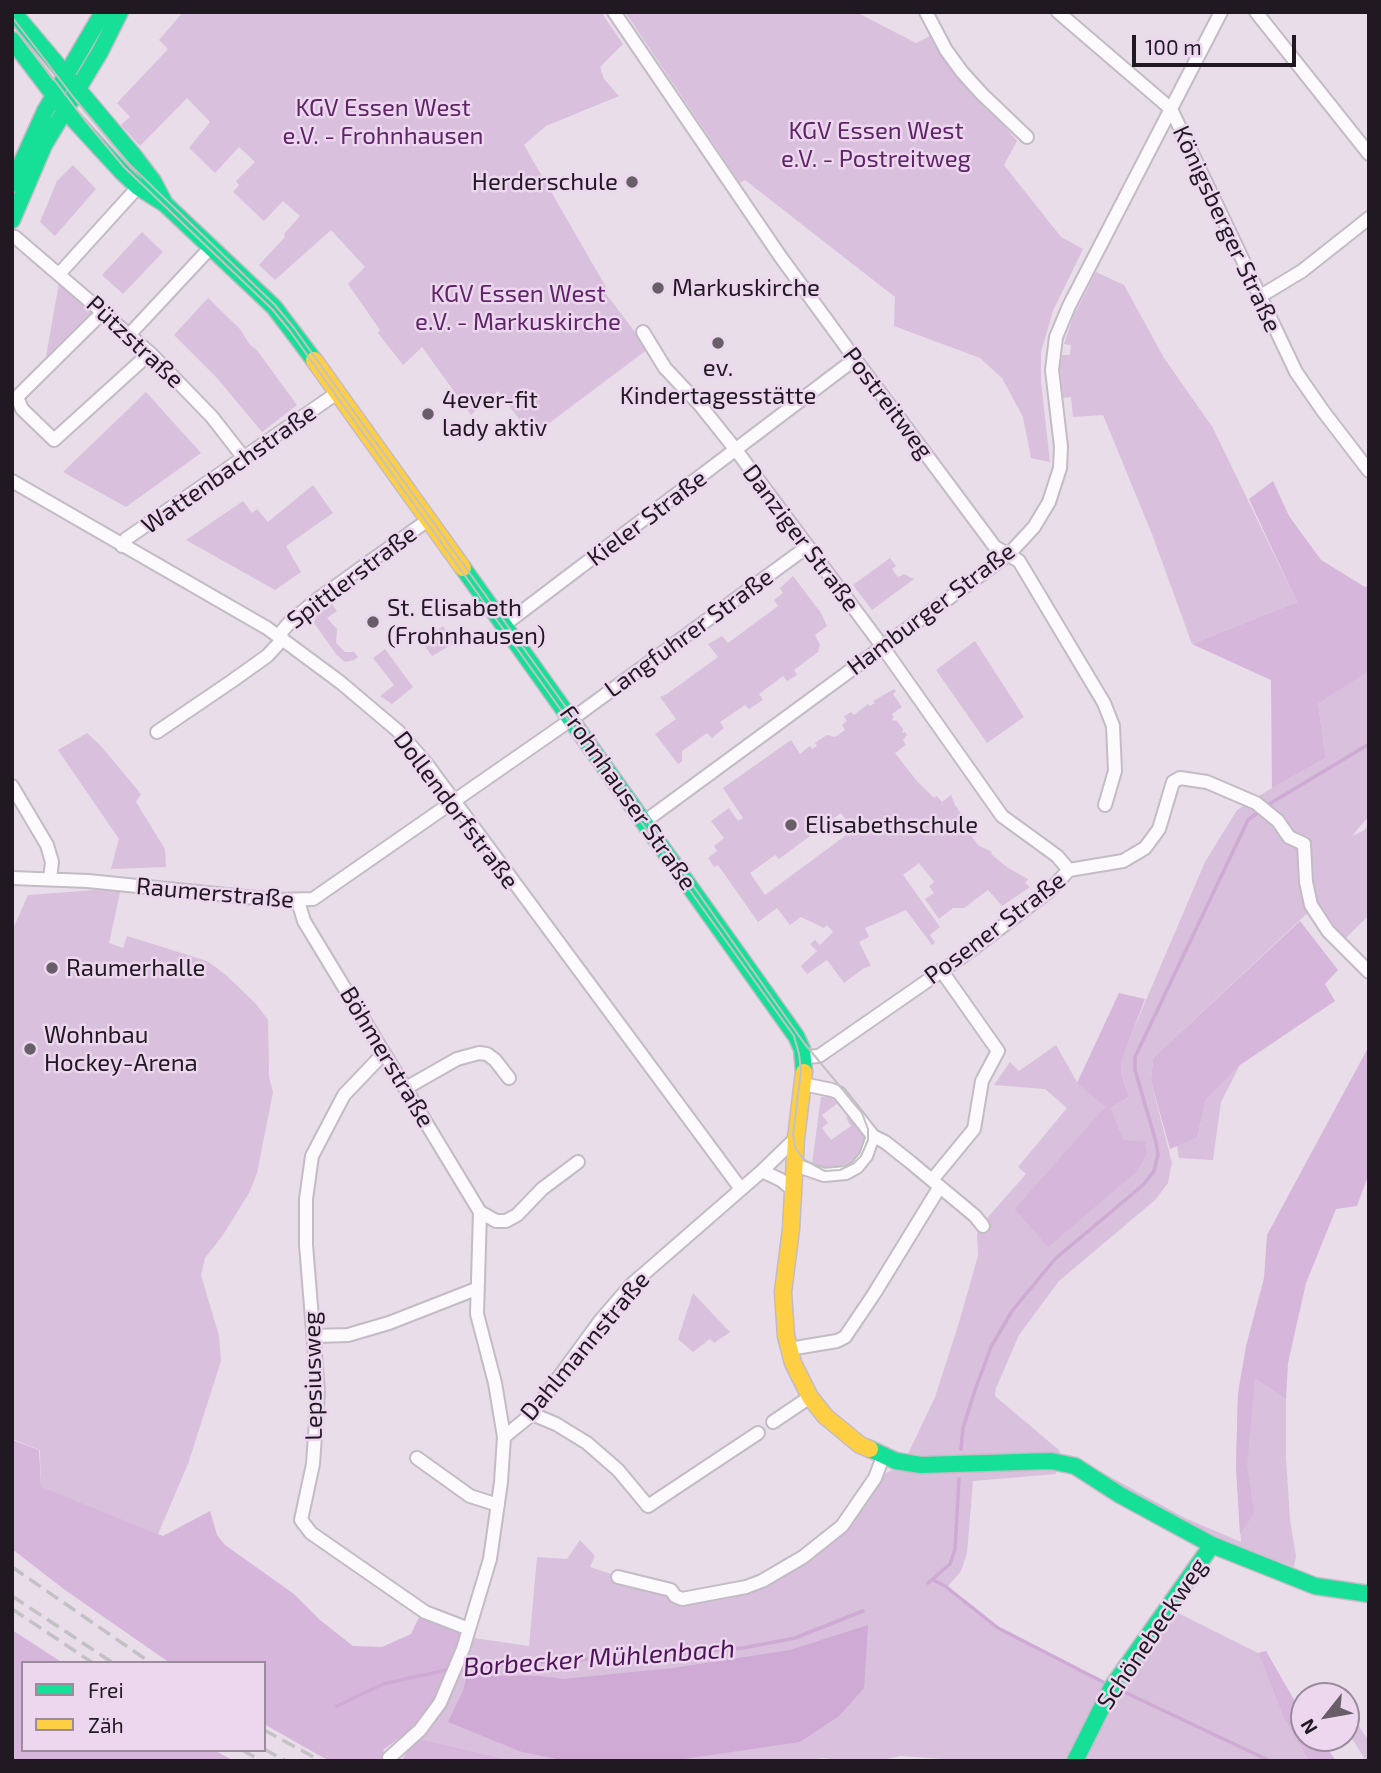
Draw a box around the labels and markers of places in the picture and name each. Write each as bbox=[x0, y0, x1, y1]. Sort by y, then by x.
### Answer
place label: Herderschule bbox=[472, 168, 618, 196]
marker: Herderschule bbox=[624, 174, 640, 190]
place label: Markuskirche bbox=[672, 274, 820, 302]
marker: Markuskirche bbox=[650, 280, 666, 296]
marker: ev. Kindertagesstätte bbox=[710, 335, 726, 351]
place label: ev. Kindertagesstätte bbox=[620, 354, 816, 410]
place label: 4ever-fit lady aktiv bbox=[442, 386, 547, 442]
marker: 4ever-fit lady aktiv bbox=[420, 406, 436, 422]
place label: St. Elisabeth (Frohnhausen) bbox=[387, 594, 545, 650]
marker: St. Elisabeth (Frohnhausen) bbox=[365, 614, 381, 630]
place label: Elisabethschule bbox=[805, 811, 978, 839]
marker: Elisabethschule bbox=[783, 817, 799, 833]
place label: Raumerhalle bbox=[66, 954, 205, 982]
marker: Raumerhalle bbox=[44, 960, 60, 976]
place label: Wohnbau Hockey-Arena bbox=[44, 1021, 198, 1077]
marker: Wohnbau Hockey-Arena bbox=[22, 1041, 38, 1057]

